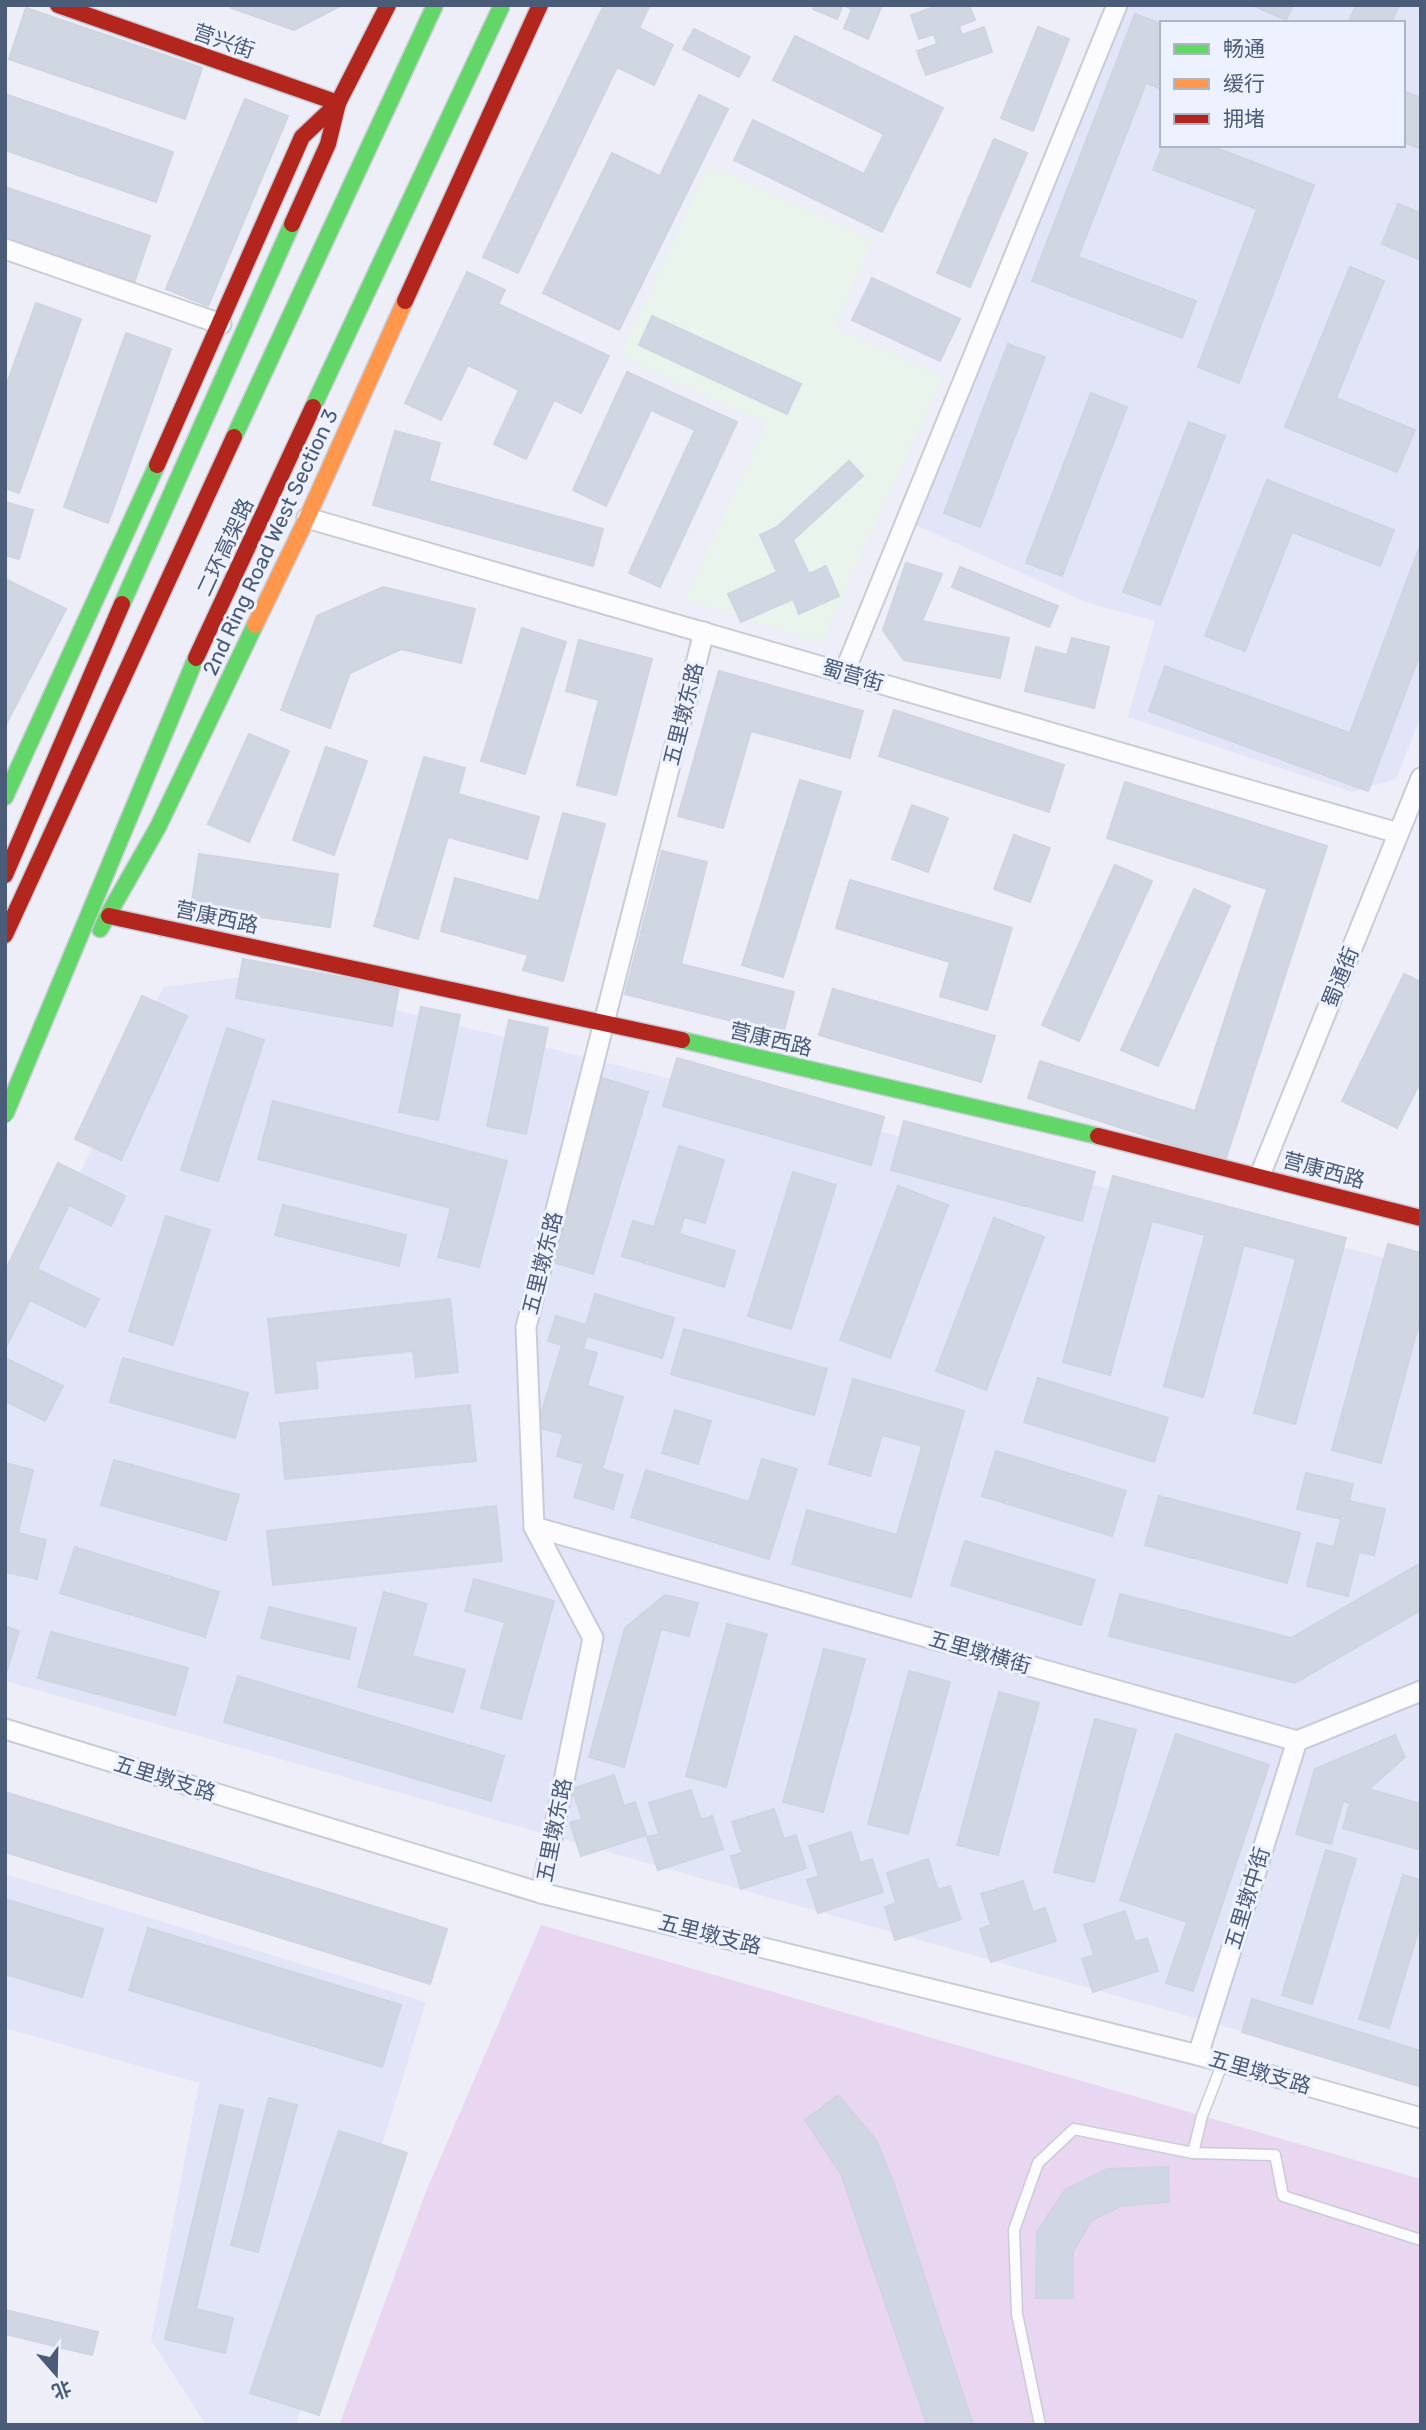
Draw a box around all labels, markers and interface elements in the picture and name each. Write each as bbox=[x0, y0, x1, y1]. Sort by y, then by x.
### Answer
street label: 营兴街 bbox=[190, 19, 258, 63]
legend bbox=[1160, 21, 1405, 147]
text: 畅通 bbox=[1223, 36, 1265, 61]
text: 缓行 bbox=[1223, 71, 1265, 96]
text: 拥堵 bbox=[1223, 106, 1265, 131]
street label: 2nd Ring Road West Section 3 bbox=[197, 405, 343, 679]
street label: 二环高架路 bbox=[191, 494, 259, 600]
street label: 蜀营街 bbox=[819, 654, 887, 696]
street label: 五里墩东路 bbox=[658, 660, 708, 768]
street label: 营康西路 bbox=[173, 896, 261, 938]
street label: 蜀通街 bbox=[1317, 943, 1363, 1011]
street label: 营康西路 bbox=[727, 1017, 815, 1061]
street label: 营康西路 bbox=[1280, 1147, 1368, 1193]
street label: 五里墩东路 bbox=[517, 1209, 567, 1317]
street label: 五里墩横街 bbox=[926, 1626, 1034, 1678]
street label: 五里墩支路 bbox=[111, 1751, 219, 1805]
street label: 五里墩东路 bbox=[532, 1776, 576, 1884]
street label: 五里墩中街 bbox=[1220, 1844, 1274, 1952]
street label: 五里墩支路 bbox=[656, 1909, 764, 1959]
street label: 五里墩支路 bbox=[1206, 2046, 1314, 2098]
north arrow bbox=[21, 2339, 91, 2409]
text: 北 bbox=[49, 2375, 75, 2404]

